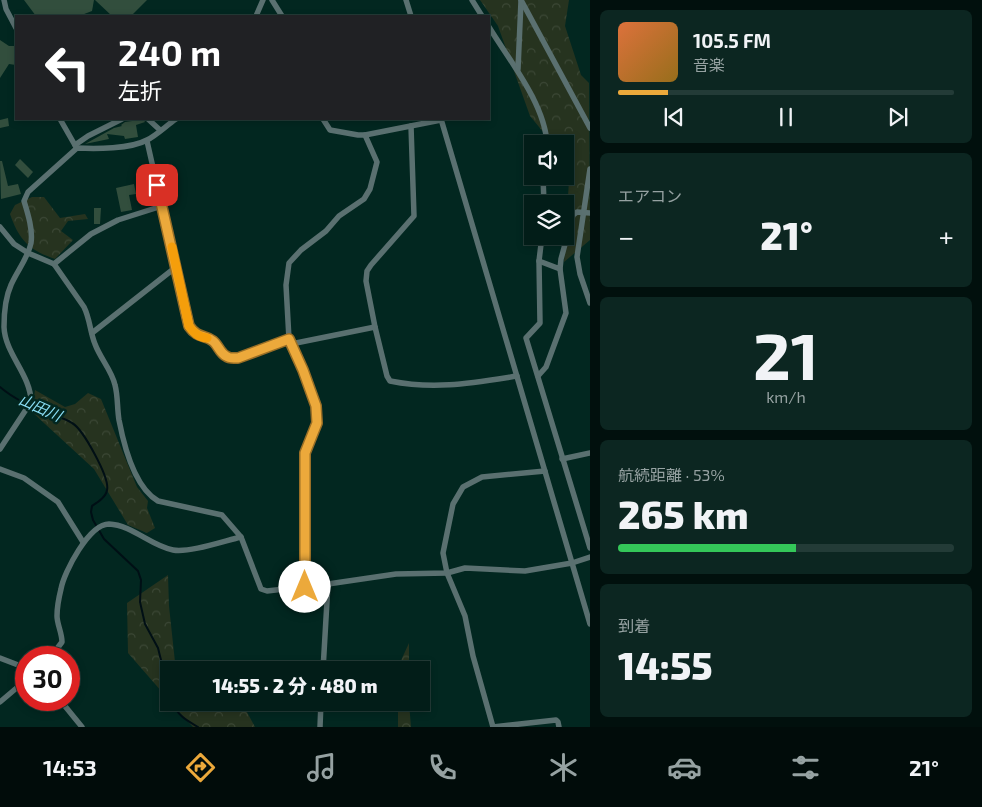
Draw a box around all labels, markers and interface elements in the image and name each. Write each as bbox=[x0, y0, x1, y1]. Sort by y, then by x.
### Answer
text: 105.5 FM bbox=[693, 29, 771, 52]
text: 240 m bbox=[118, 31, 221, 73]
icon: left bbox=[35, 35, 100, 100]
text: 音楽 bbox=[693, 55, 725, 74]
text: 左折 bbox=[118, 77, 162, 103]
icon: previous bbox=[660, 103, 688, 131]
icon: pause bbox=[772, 103, 800, 131]
icon: next bbox=[884, 103, 912, 131]
map controls bbox=[524, 135, 574, 245]
button: sound bbox=[524, 135, 574, 185]
pin bbox=[136, 164, 178, 206]
icon: arrive bbox=[143, 171, 171, 199]
text: エアコン bbox=[618, 186, 682, 205]
button: layers bbox=[524, 195, 574, 245]
text: 21° bbox=[760, 212, 813, 258]
text: − bbox=[618, 219, 634, 253]
text: + bbox=[939, 219, 954, 253]
text: 21 bbox=[753, 315, 819, 393]
text: km/h bbox=[766, 387, 806, 406]
water label: 山田川 bbox=[16, 390, 66, 425]
text: 航続距離 · 53% bbox=[618, 465, 725, 484]
text: 265 km bbox=[618, 491, 749, 537]
position arrow bbox=[278, 560, 330, 612]
text: 到着 bbox=[618, 616, 650, 635]
text: 14:55 bbox=[618, 642, 713, 688]
speed limit sign: 30 bbox=[15, 646, 80, 711]
text: 14:55 · 2 分 · 480 m bbox=[212, 674, 378, 697]
icon: directions bbox=[183, 750, 218, 785]
icon: music bbox=[304, 750, 339, 785]
icon: phone bbox=[425, 750, 460, 785]
icon: climate bbox=[546, 750, 581, 785]
icon: car bbox=[667, 750, 702, 785]
icon: filters bbox=[788, 750, 823, 785]
text: 14:53 bbox=[43, 754, 97, 780]
text: 21° bbox=[909, 754, 939, 780]

